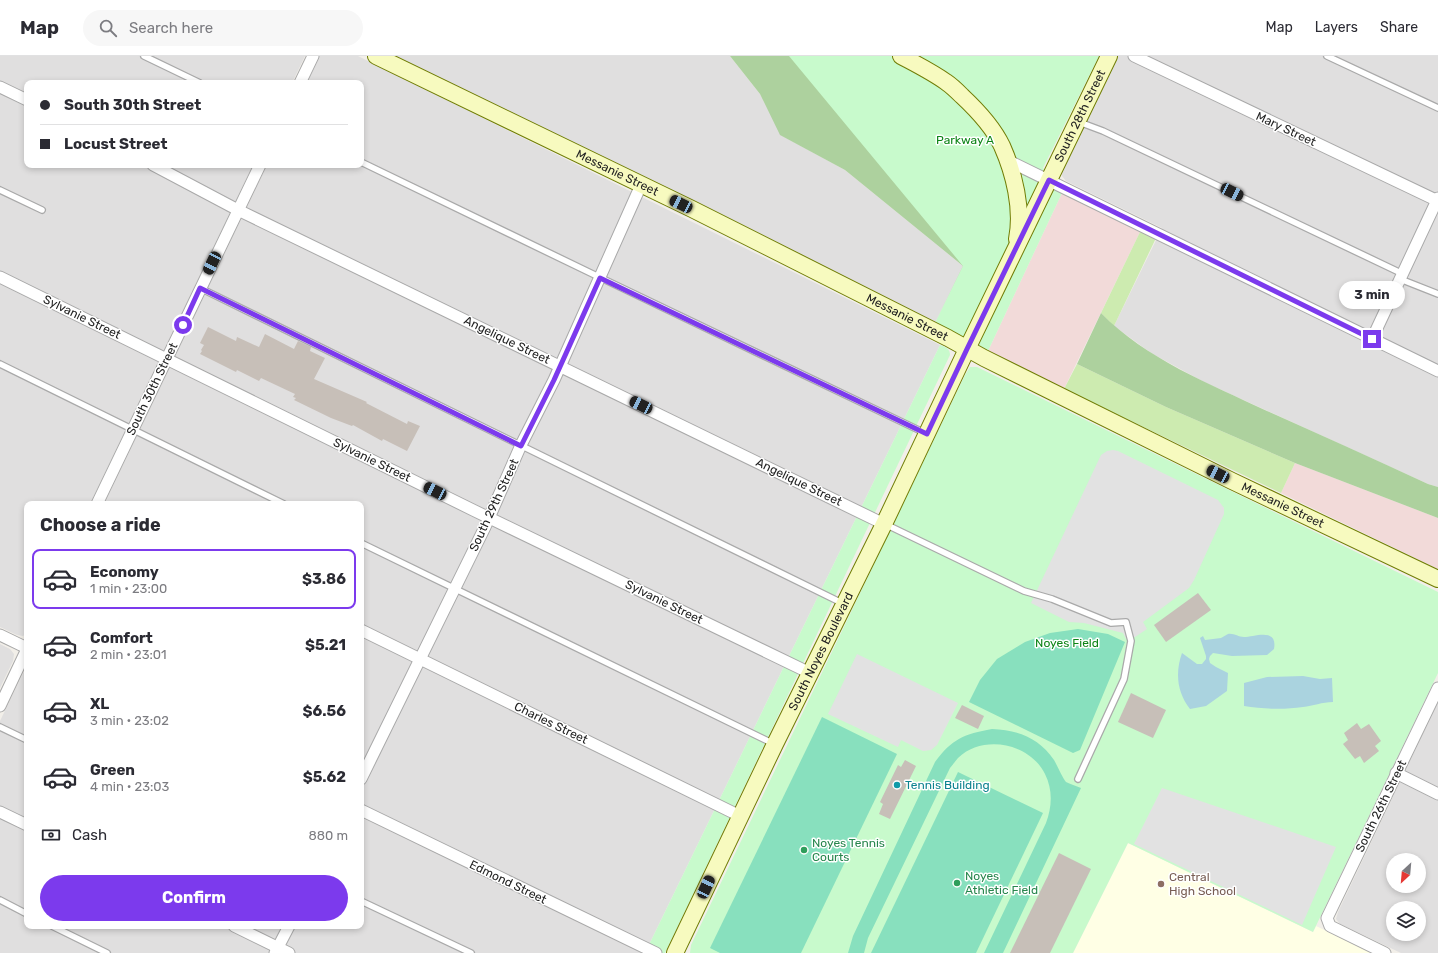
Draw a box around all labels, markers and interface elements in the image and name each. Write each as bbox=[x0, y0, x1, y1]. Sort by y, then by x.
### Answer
search box bbox=[83, 10, 363, 46]
text: Map bbox=[20, 16, 59, 39]
icon: search bbox=[97, 17, 119, 39]
text: Search here bbox=[129, 19, 213, 37]
text: Map bbox=[1266, 19, 1293, 36]
text: Layers bbox=[1315, 19, 1358, 36]
text: Share bbox=[1380, 19, 1418, 36]
street label: South 28th Street bbox=[1052, 67, 1108, 164]
text: South 30th Street bbox=[64, 96, 201, 114]
street label: Mary Street bbox=[1254, 109, 1319, 149]
park label: Parkway A bbox=[936, 133, 994, 147]
text: Locust Street bbox=[64, 135, 167, 153]
street label: Messanie Street bbox=[574, 147, 661, 199]
car bbox=[1219, 181, 1245, 203]
car bbox=[668, 193, 694, 215]
car bbox=[201, 250, 223, 276]
callout: 3 min bbox=[1339, 281, 1405, 309]
text: 3 min bbox=[1354, 287, 1390, 302]
street label: Messanie Street bbox=[864, 291, 951, 344]
street label: Sylvanie Street bbox=[41, 292, 123, 342]
street label: Angelique Street bbox=[462, 313, 552, 367]
route start bbox=[174, 316, 192, 334]
route end bbox=[1363, 330, 1381, 348]
street label: South 30th Street bbox=[124, 340, 181, 437]
car bbox=[628, 394, 654, 416]
street label: Sylvanie Street bbox=[331, 435, 413, 485]
street label: Angelique Street bbox=[754, 455, 844, 509]
street label: South 29th Street bbox=[466, 456, 522, 553]
car bbox=[1205, 463, 1231, 485]
car bbox=[422, 480, 448, 502]
street label: Messanie Street bbox=[1239, 480, 1327, 531]
text: Choose a ride bbox=[40, 514, 161, 536]
icon: car bbox=[42, 561, 78, 597]
text: Economy bbox=[90, 563, 159, 581]
text: $3.86 bbox=[302, 570, 346, 588]
street label: Sylvanie Street bbox=[623, 577, 705, 627]
text: 1 min · 23:00 bbox=[90, 581, 167, 596]
street label: South Noyes Boulevard bbox=[786, 590, 856, 713]
icon: car bbox=[42, 627, 78, 663]
text: Comfort bbox=[90, 629, 153, 647]
text: $5.21 bbox=[305, 636, 346, 654]
park label: Noyes Field bbox=[1035, 636, 1099, 650]
text: 2 min · 23:01 bbox=[90, 647, 167, 662]
icon: car bbox=[42, 693, 78, 729]
text: XL bbox=[90, 695, 109, 713]
street label: Charles Street bbox=[512, 699, 590, 747]
text: $6.56 bbox=[302, 702, 346, 720]
text: 3 min · 23:02 bbox=[90, 713, 169, 728]
street label: South 26th Street bbox=[1353, 758, 1409, 854]
icon: car bbox=[42, 759, 78, 795]
text: Green bbox=[90, 761, 135, 779]
text: $5.62 bbox=[303, 768, 346, 786]
place label: Tennis Building bbox=[905, 778, 990, 792]
text: 4 min · 23:03 bbox=[90, 779, 169, 794]
marker: Tennis Building bbox=[892, 780, 902, 790]
icon: cash bbox=[40, 824, 62, 846]
text: Cash bbox=[72, 826, 107, 844]
text: 880 m bbox=[308, 828, 348, 843]
place label: Noyes Tennis Courts bbox=[812, 836, 885, 864]
marker: Noyes Tennis Courts bbox=[799, 845, 809, 855]
north arrow bbox=[1386, 853, 1426, 893]
map controls bbox=[1386, 853, 1426, 941]
street label: Edmond Street bbox=[467, 857, 549, 907]
place label: Noyes Athletic Field bbox=[965, 869, 1038, 897]
place label: Central High School bbox=[1169, 870, 1236, 898]
car bbox=[695, 874, 717, 900]
button: Confirm bbox=[40, 875, 348, 921]
marker: Noyes Athletic Field bbox=[952, 878, 962, 888]
marker: Central High School bbox=[1156, 879, 1166, 889]
button: layers bbox=[1386, 901, 1426, 941]

